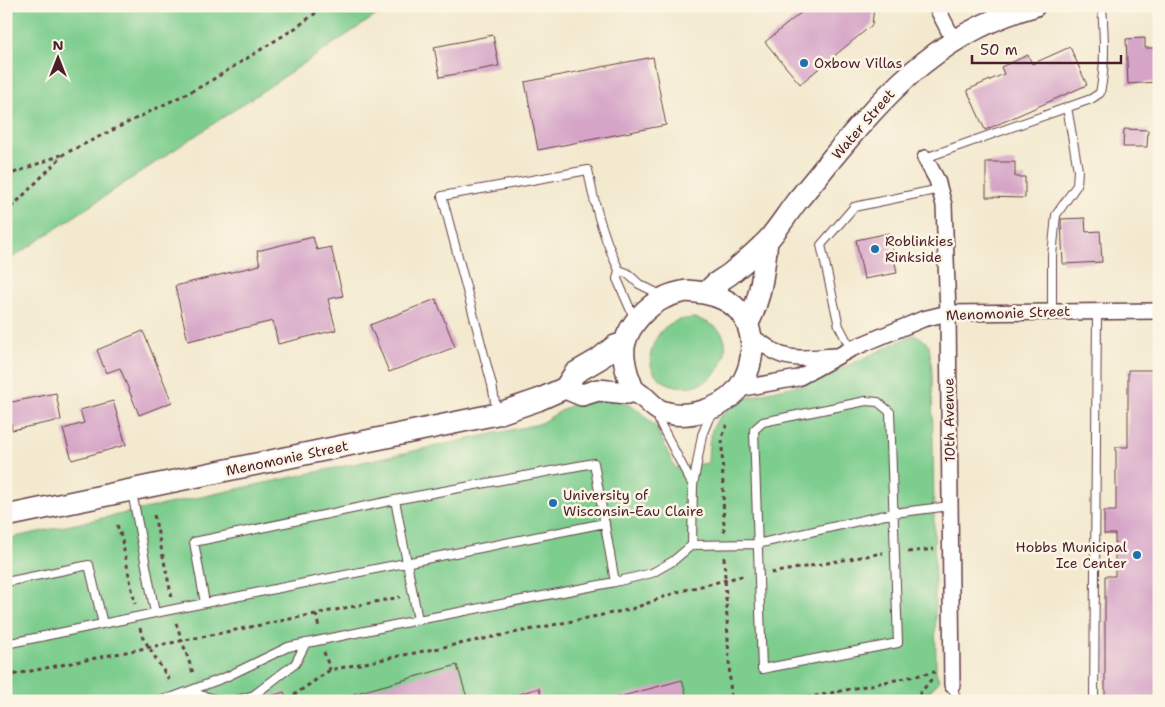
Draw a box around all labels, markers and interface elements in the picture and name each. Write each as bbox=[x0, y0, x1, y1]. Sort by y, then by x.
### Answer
north arrow bbox=[32, 32, 82, 82]
scale bar bbox=[972, 32, 1121, 64]
text: N bbox=[52, 36, 64, 54]
text: 50 m bbox=[980, 40, 1018, 60]
place label: Oxbow Villas bbox=[814, 54, 902, 72]
marker: Oxbow Villas bbox=[798, 57, 810, 69]
street label: Water Street bbox=[828, 85, 898, 163]
place label: Roblinkies Rinkside bbox=[885, 232, 953, 266]
marker: Roblinkies Rinkside bbox=[869, 243, 881, 255]
street label: Menomonie Street bbox=[945, 302, 1071, 324]
street label: 10th Avenue bbox=[939, 378, 959, 462]
street label: Menomonie Street bbox=[224, 436, 350, 480]
place label: University of Wisconsin-Eau Claire bbox=[563, 486, 704, 520]
marker: University of Wisconsin-Eau Claire bbox=[547, 497, 559, 509]
place label: Hobbs Municipal Ice Center bbox=[1016, 538, 1128, 572]
marker: Hobbs Municipal Ice Center bbox=[1131, 549, 1143, 561]

